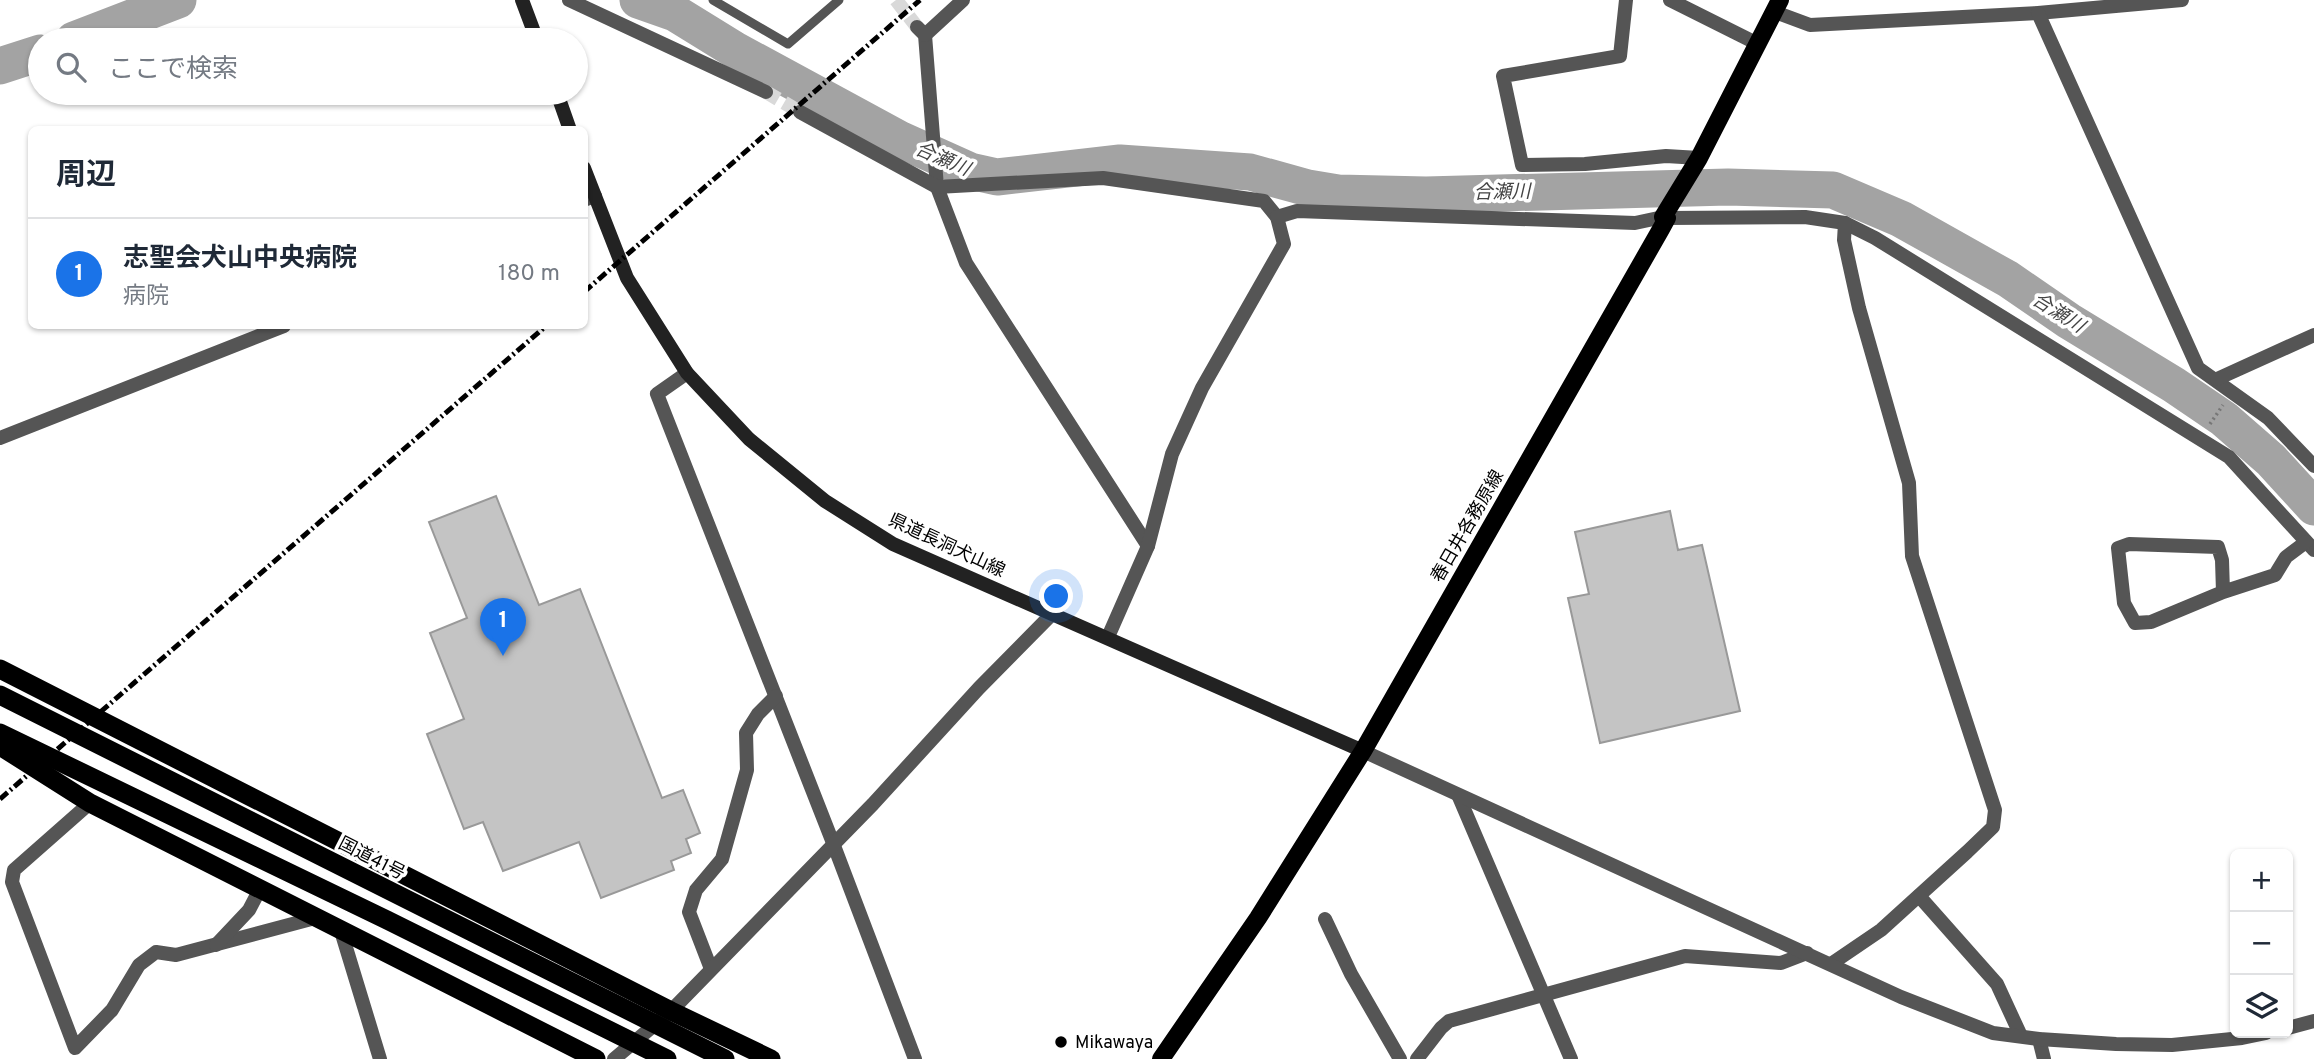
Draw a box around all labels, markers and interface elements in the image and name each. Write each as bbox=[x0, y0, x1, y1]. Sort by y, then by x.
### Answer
search box bbox=[28, 28, 588, 105]
icon: search bbox=[52, 48, 90, 86]
text: ここで検索 bbox=[108, 54, 238, 87]
water label: 合瀬川 bbox=[911, 138, 975, 183]
text: 周辺 bbox=[56, 158, 116, 195]
water label: 合瀬川 bbox=[1473, 180, 1533, 205]
text: 志聖会犬山中央病院 bbox=[123, 243, 357, 276]
text: 1 bbox=[74, 260, 84, 289]
text: 180 m bbox=[498, 260, 560, 289]
text: 病院 bbox=[123, 283, 169, 312]
water label: 合瀬川 bbox=[2027, 288, 2090, 340]
street label: 春日井各務原線 bbox=[1427, 466, 1510, 587]
street label: 県道長洞犬山線 bbox=[884, 509, 1008, 583]
your location bbox=[1039, 579, 1073, 613]
pin: 1 bbox=[480, 598, 526, 656]
street label: 国道41号 bbox=[334, 833, 409, 886]
map controls bbox=[2230, 849, 2293, 1038]
button: + bbox=[2230, 849, 2293, 912]
button: − bbox=[2230, 912, 2293, 975]
button: layers bbox=[2230, 975, 2293, 1038]
place label: Mikawaya bbox=[1075, 1032, 1153, 1055]
marker: Mikawaya bbox=[1053, 1034, 1069, 1050]

